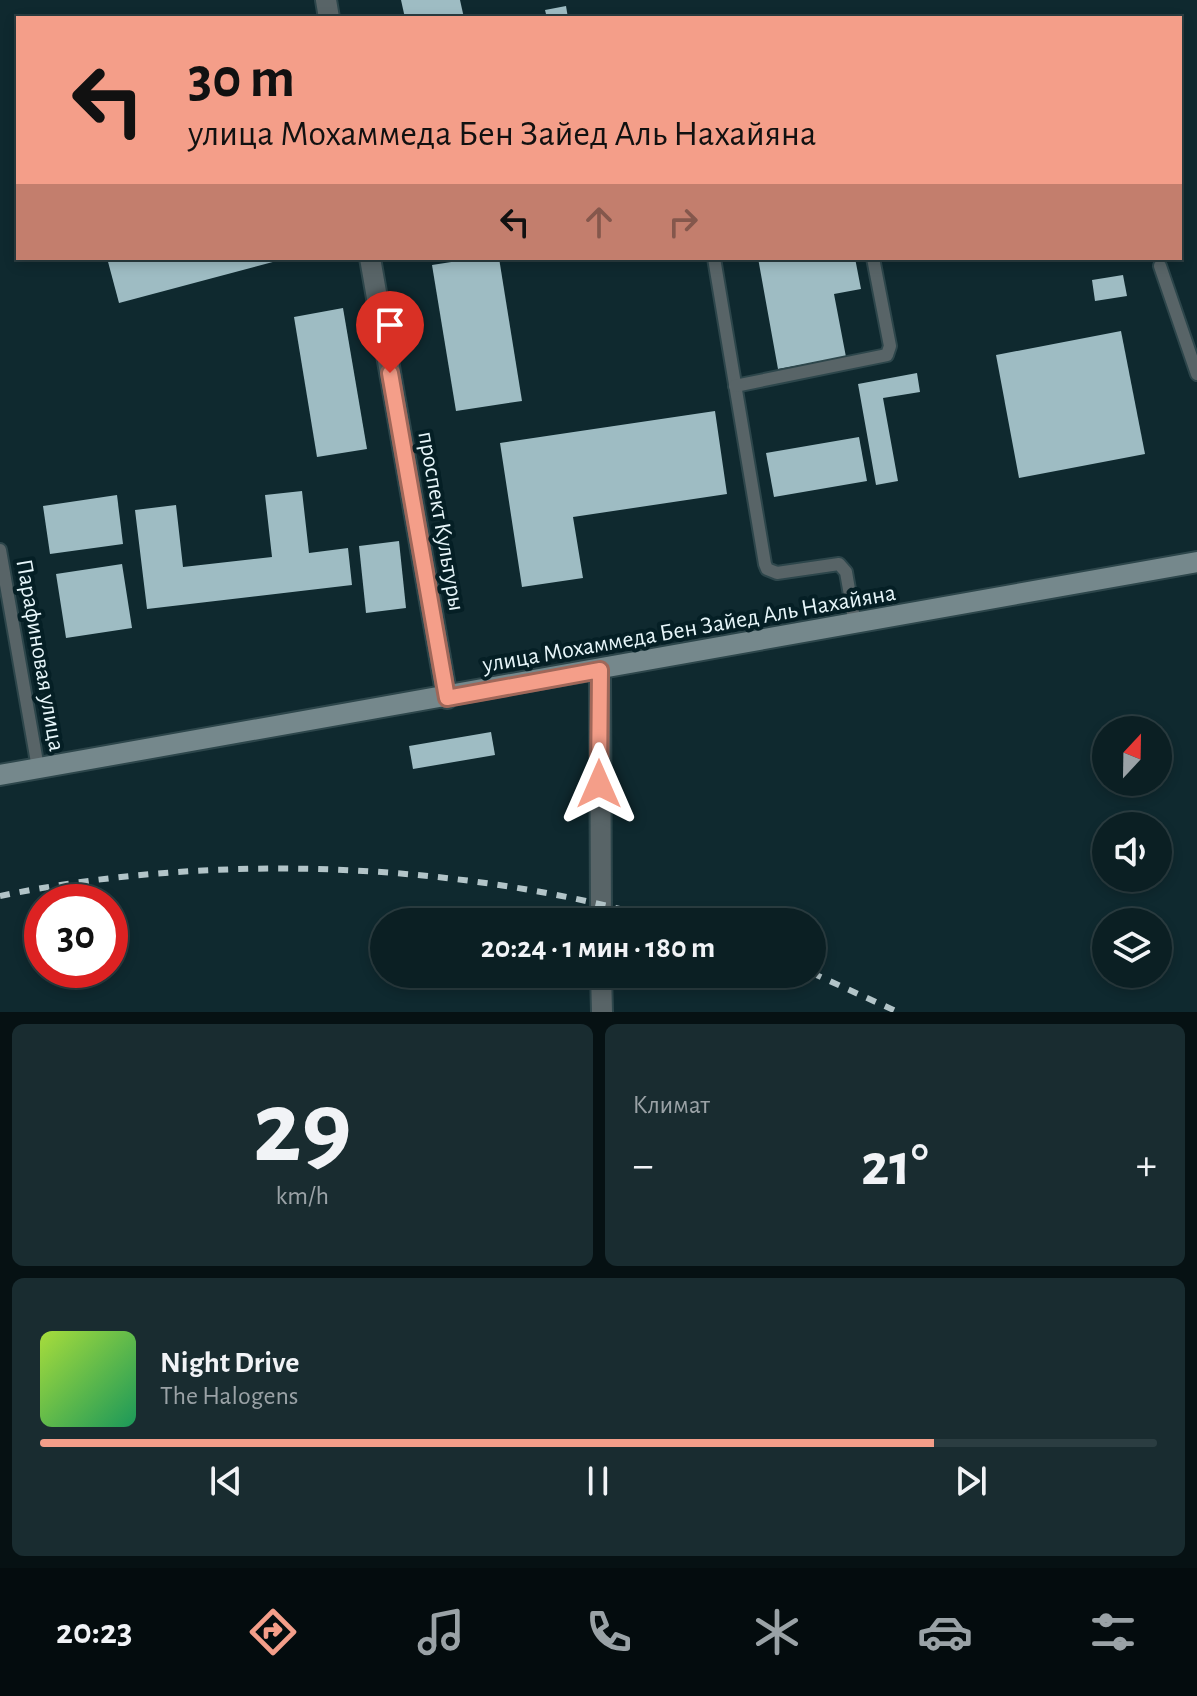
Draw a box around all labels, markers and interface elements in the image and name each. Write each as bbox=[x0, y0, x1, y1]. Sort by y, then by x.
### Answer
icon: left bbox=[56, 48, 160, 152]
text: 30 m bbox=[188, 51, 295, 107]
text: улица Мохаммеда Бен Зайед Аль Нахайяна bbox=[188, 116, 817, 152]
icon: left bbox=[493, 200, 537, 244]
icon: ahead bbox=[577, 200, 621, 244]
icon: right bbox=[661, 200, 705, 244]
pin bbox=[356, 291, 424, 373]
icon: arrive bbox=[368, 303, 412, 347]
street label: проспект Культуры bbox=[413, 429, 469, 613]
street label: Парафиновая улица bbox=[11, 557, 69, 753]
street label: улица Мохаммеда Бен Зайед Аль Нахайяна bbox=[480, 581, 898, 677]
north arrow bbox=[1092, 716, 1172, 796]
map controls bbox=[1092, 716, 1172, 988]
position arrow bbox=[557, 742, 641, 826]
button: sound bbox=[1092, 812, 1172, 892]
speed limit sign: 30 bbox=[24, 884, 128, 988]
button: layers bbox=[1092, 908, 1172, 988]
text: 20:24 · 1 мин · 180 m bbox=[481, 933, 715, 963]
text: 29 bbox=[253, 1077, 352, 1181]
text: Климат bbox=[633, 1092, 710, 1118]
text: 21° bbox=[861, 1136, 928, 1196]
text: − bbox=[633, 1144, 654, 1188]
text: + bbox=[1136, 1144, 1157, 1188]
text: km/h bbox=[275, 1183, 329, 1209]
text: Night Drive bbox=[160, 1348, 299, 1378]
text: The Halogens bbox=[160, 1383, 298, 1409]
icon: previous bbox=[204, 1459, 248, 1503]
icon: pause bbox=[576, 1459, 620, 1503]
icon: next bbox=[949, 1459, 993, 1503]
icon: directions bbox=[245, 1604, 301, 1660]
icon: music bbox=[413, 1604, 469, 1660]
icon: phone bbox=[581, 1604, 637, 1660]
icon: climate bbox=[749, 1604, 805, 1660]
icon: car bbox=[917, 1604, 973, 1660]
icon: filters bbox=[1085, 1604, 1141, 1660]
text: 20:23 bbox=[56, 1614, 132, 1650]

